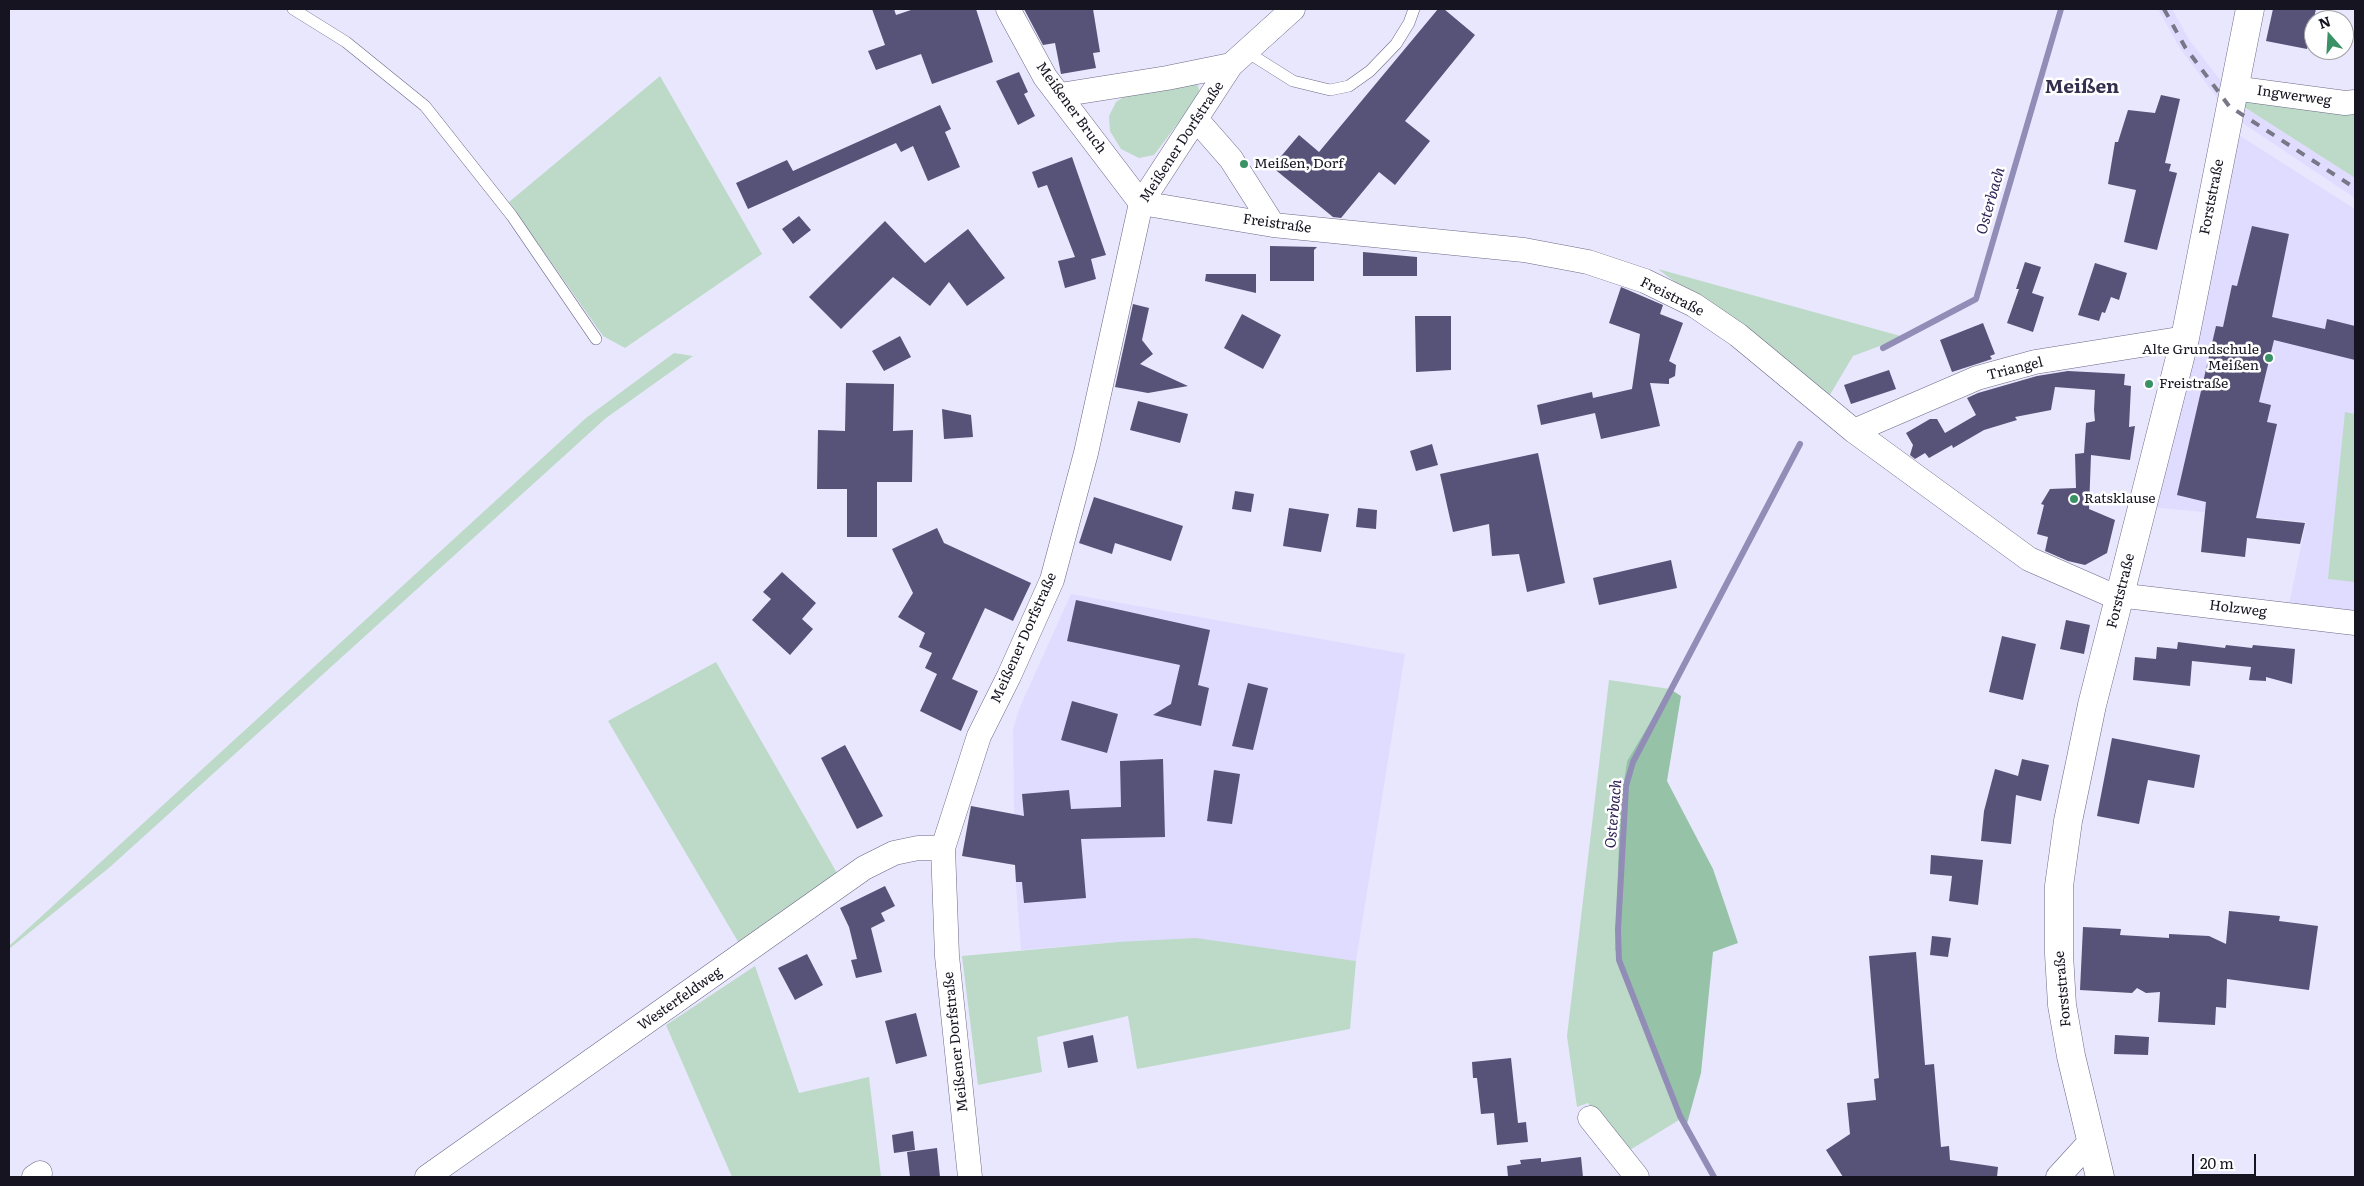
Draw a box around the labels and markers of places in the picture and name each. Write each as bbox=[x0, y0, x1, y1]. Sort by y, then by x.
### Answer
place label: Meißen, Dorf bbox=[1254, 156, 1344, 172]
marker: Meißen, Dorf bbox=[1238, 158, 1250, 170]
place label: Alte Grundschule Meißen bbox=[2142, 342, 2259, 374]
marker: Alte Grundschule Meißen bbox=[2263, 352, 2275, 364]
place label: Freistraße bbox=[2159, 376, 2228, 392]
marker: Freistraße bbox=[2143, 378, 2155, 390]
place label: Ratsklause bbox=[2084, 491, 2156, 507]
marker: Ratsklause bbox=[2068, 493, 2080, 505]

